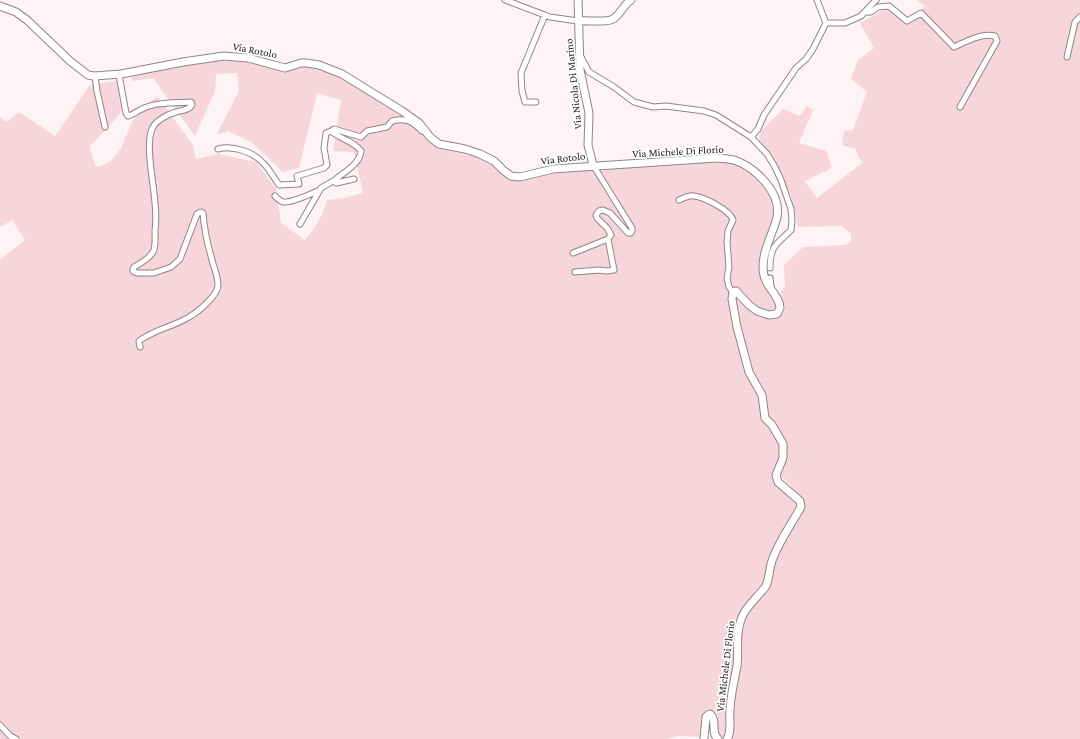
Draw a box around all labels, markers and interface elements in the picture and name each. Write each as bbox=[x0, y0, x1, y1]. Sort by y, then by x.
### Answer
street label: Via Nicola Di Marino bbox=[562, 38, 584, 130]
street label: Via Rotolo bbox=[232, 40, 279, 60]
street label: Via Michele Di Florio bbox=[632, 143, 725, 159]
street label: Via Rotolo bbox=[540, 149, 587, 167]
street label: Via Michele Di Florio bbox=[713, 619, 737, 712]

